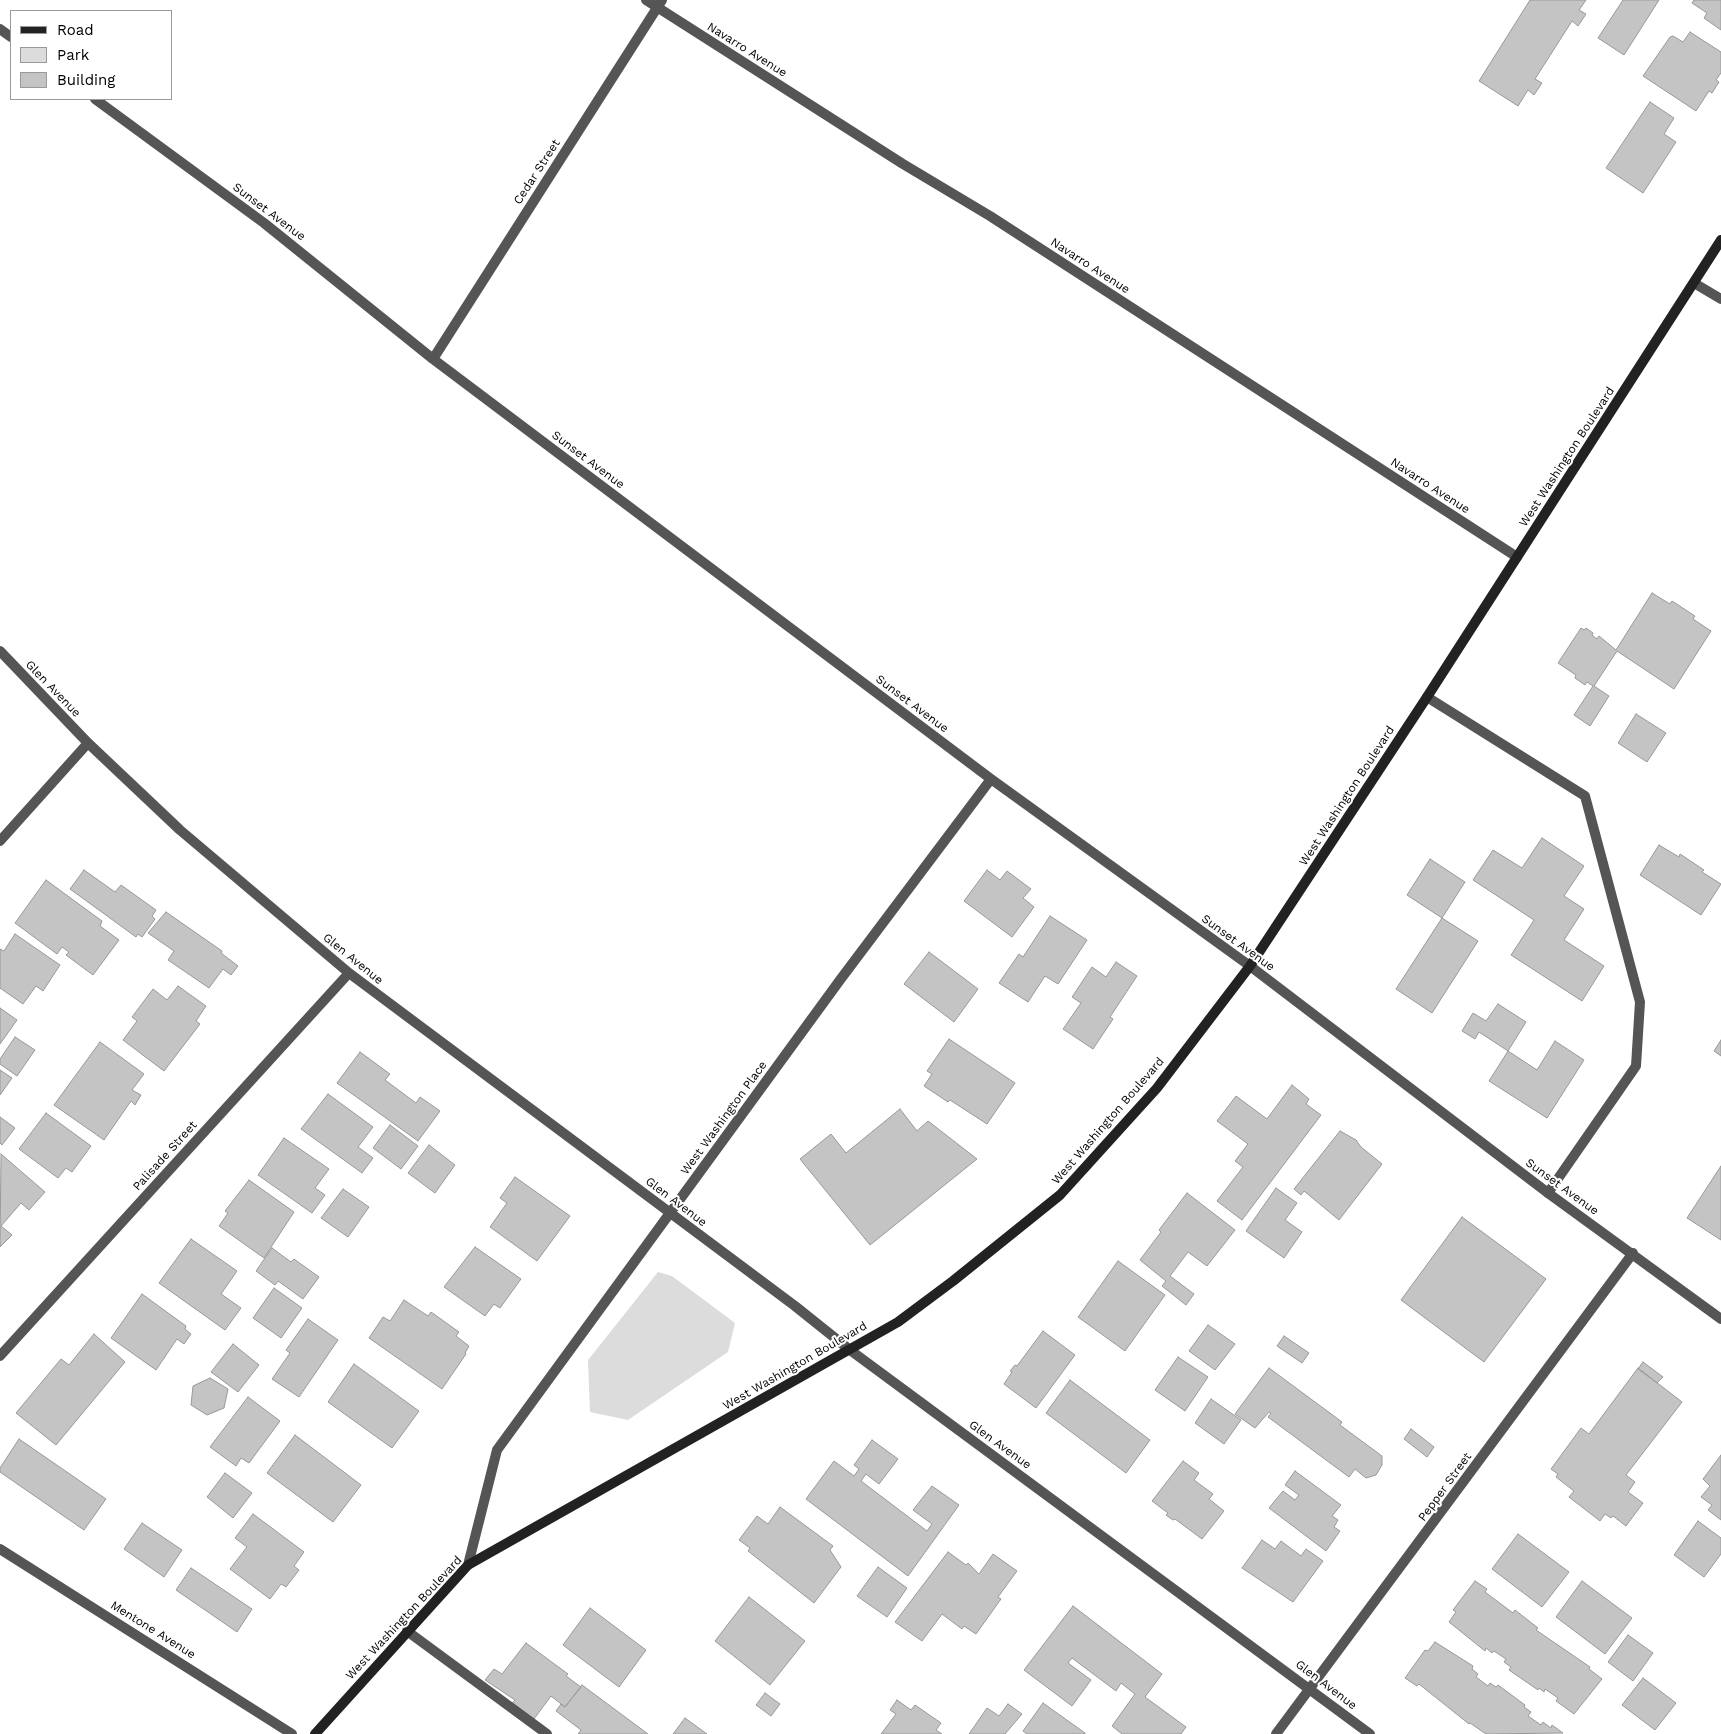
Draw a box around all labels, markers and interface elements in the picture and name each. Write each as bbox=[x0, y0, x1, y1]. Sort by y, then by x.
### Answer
legend bbox=[10, 10, 172, 100]
street label: Navarro Avenue bbox=[704, 20, 790, 80]
text: Road bbox=[57, 21, 94, 39]
text: Park bbox=[57, 46, 89, 64]
text: Building bbox=[57, 71, 115, 89]
street label: Cedar Street bbox=[511, 137, 563, 207]
street label: Sunset Avenue bbox=[230, 180, 308, 244]
street label: Navarro Avenue bbox=[1048, 235, 1132, 297]
street label: West Washington Boulevard bbox=[1516, 384, 1618, 530]
street label: Sunset Avenue bbox=[549, 428, 627, 492]
street label: Navarro Avenue bbox=[1388, 455, 1472, 517]
street label: Glen Avenue bbox=[22, 658, 84, 720]
street label: Sunset Avenue bbox=[873, 672, 951, 736]
street label: West Washington Boulevard bbox=[1296, 723, 1398, 869]
street label: Sunset Avenue bbox=[1199, 912, 1277, 974]
street label: Glen Avenue bbox=[320, 930, 386, 988]
street label: West Washington Boulevard bbox=[1049, 1054, 1167, 1188]
street label: West Washington Place bbox=[678, 1058, 770, 1178]
street label: Palisade Street bbox=[130, 1118, 200, 1194]
street label: Sunset Avenue bbox=[1523, 1156, 1601, 1218]
street label: Glen Avenue bbox=[642, 1174, 710, 1230]
street label: West Washington Boulevard bbox=[720, 1319, 870, 1413]
street label: Glen Avenue bbox=[966, 1418, 1034, 1472]
street label: Pepper Street bbox=[1415, 1450, 1475, 1524]
street label: West Washington Boulevard bbox=[343, 1553, 465, 1683]
street label: Mentone Avenue bbox=[108, 1598, 198, 1662]
street label: Glen Avenue bbox=[1292, 1657, 1360, 1713]

